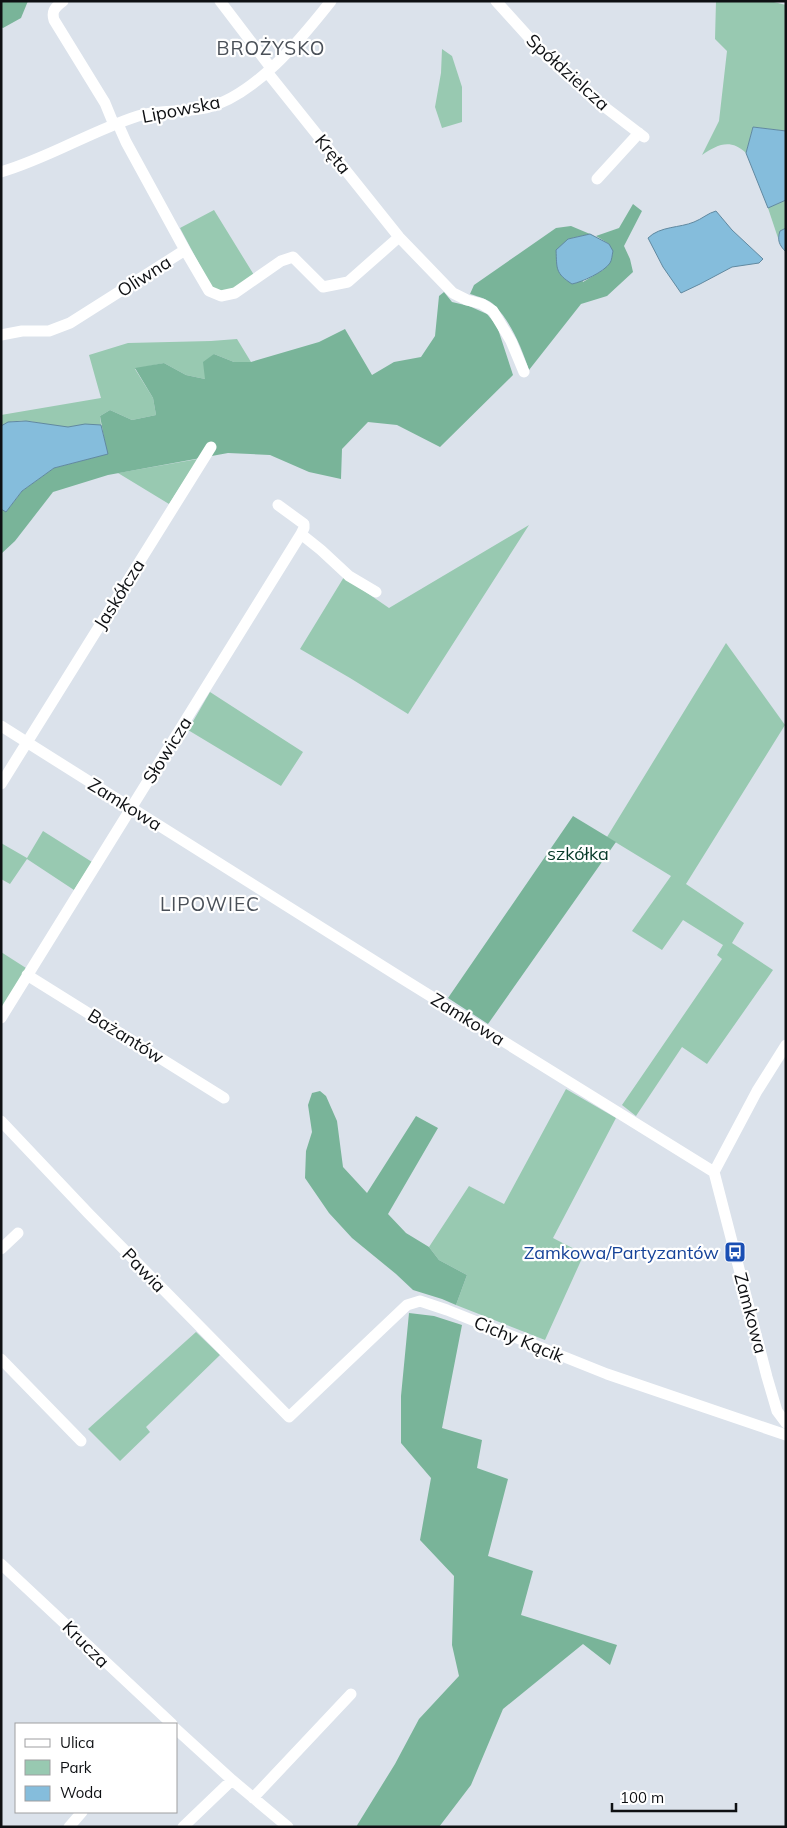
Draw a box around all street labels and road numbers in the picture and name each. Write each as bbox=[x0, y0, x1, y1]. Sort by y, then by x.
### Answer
street label: Spółdzielcza bbox=[522, 29, 614, 115]
street label: Lipowska bbox=[140, 90, 222, 128]
street label: Kręta bbox=[310, 129, 356, 179]
street label: Oliwna bbox=[113, 250, 175, 302]
street label: Jaskółcza bbox=[89, 555, 149, 633]
street label: Słowicza bbox=[137, 712, 197, 788]
street label: Zamkowa bbox=[84, 772, 166, 836]
street label: Zamkowa bbox=[427, 987, 509, 1051]
street label: Bażantów bbox=[84, 1004, 169, 1069]
street label: Pawia bbox=[117, 1243, 171, 1297]
street label: Zamkowa bbox=[729, 1270, 773, 1356]
street label: Cichy Kącik bbox=[471, 1311, 568, 1368]
street label: Krucza bbox=[58, 1616, 114, 1672]

